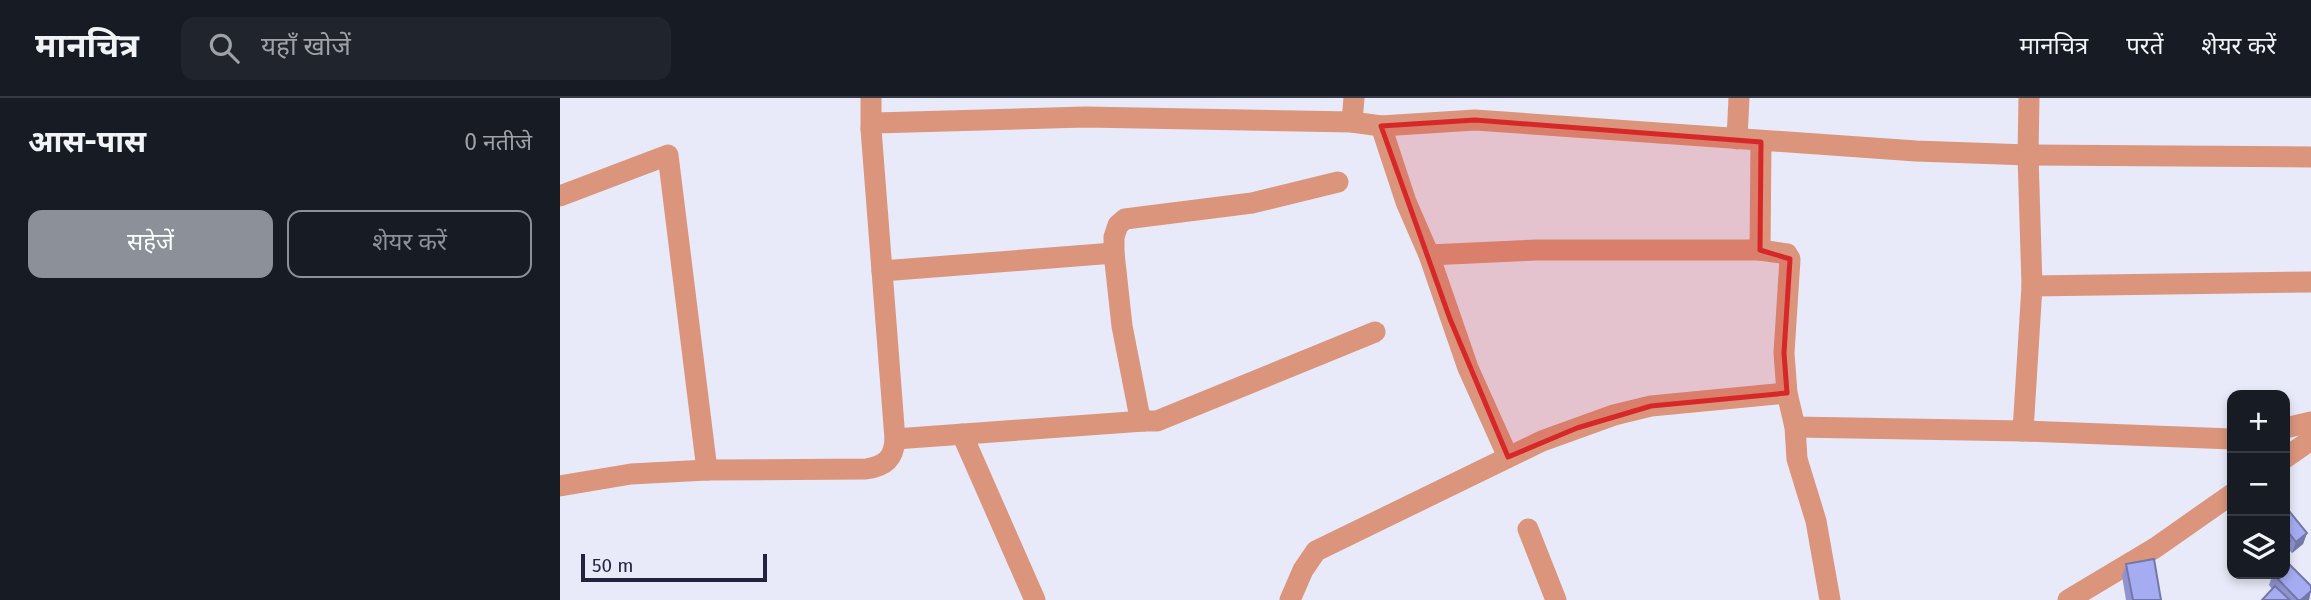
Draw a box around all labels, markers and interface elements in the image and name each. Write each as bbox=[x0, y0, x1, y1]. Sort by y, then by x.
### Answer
search box bbox=[181, 17, 671, 80]
text: मानचित्र bbox=[35, 26, 139, 66]
icon: search bbox=[205, 29, 243, 67]
text: यहाँ खोजें bbox=[261, 31, 351, 62]
text: मानचित्र bbox=[2020, 32, 2088, 60]
text: परतें bbox=[2126, 32, 2163, 60]
text: शेयर करें bbox=[2201, 32, 2276, 60]
text: आस-पास bbox=[28, 124, 146, 160]
text: 0 नतीजे bbox=[464, 128, 532, 156]
button: सहेजें bbox=[28, 210, 273, 278]
button: शेयर करें bbox=[287, 210, 532, 278]
map controls bbox=[2227, 390, 2290, 579]
button: + bbox=[2227, 390, 2290, 453]
button: − bbox=[2227, 453, 2290, 516]
button: layers bbox=[2227, 516, 2290, 579]
scale bar bbox=[581, 551, 766, 583]
text: 50 m bbox=[592, 554, 633, 577]

